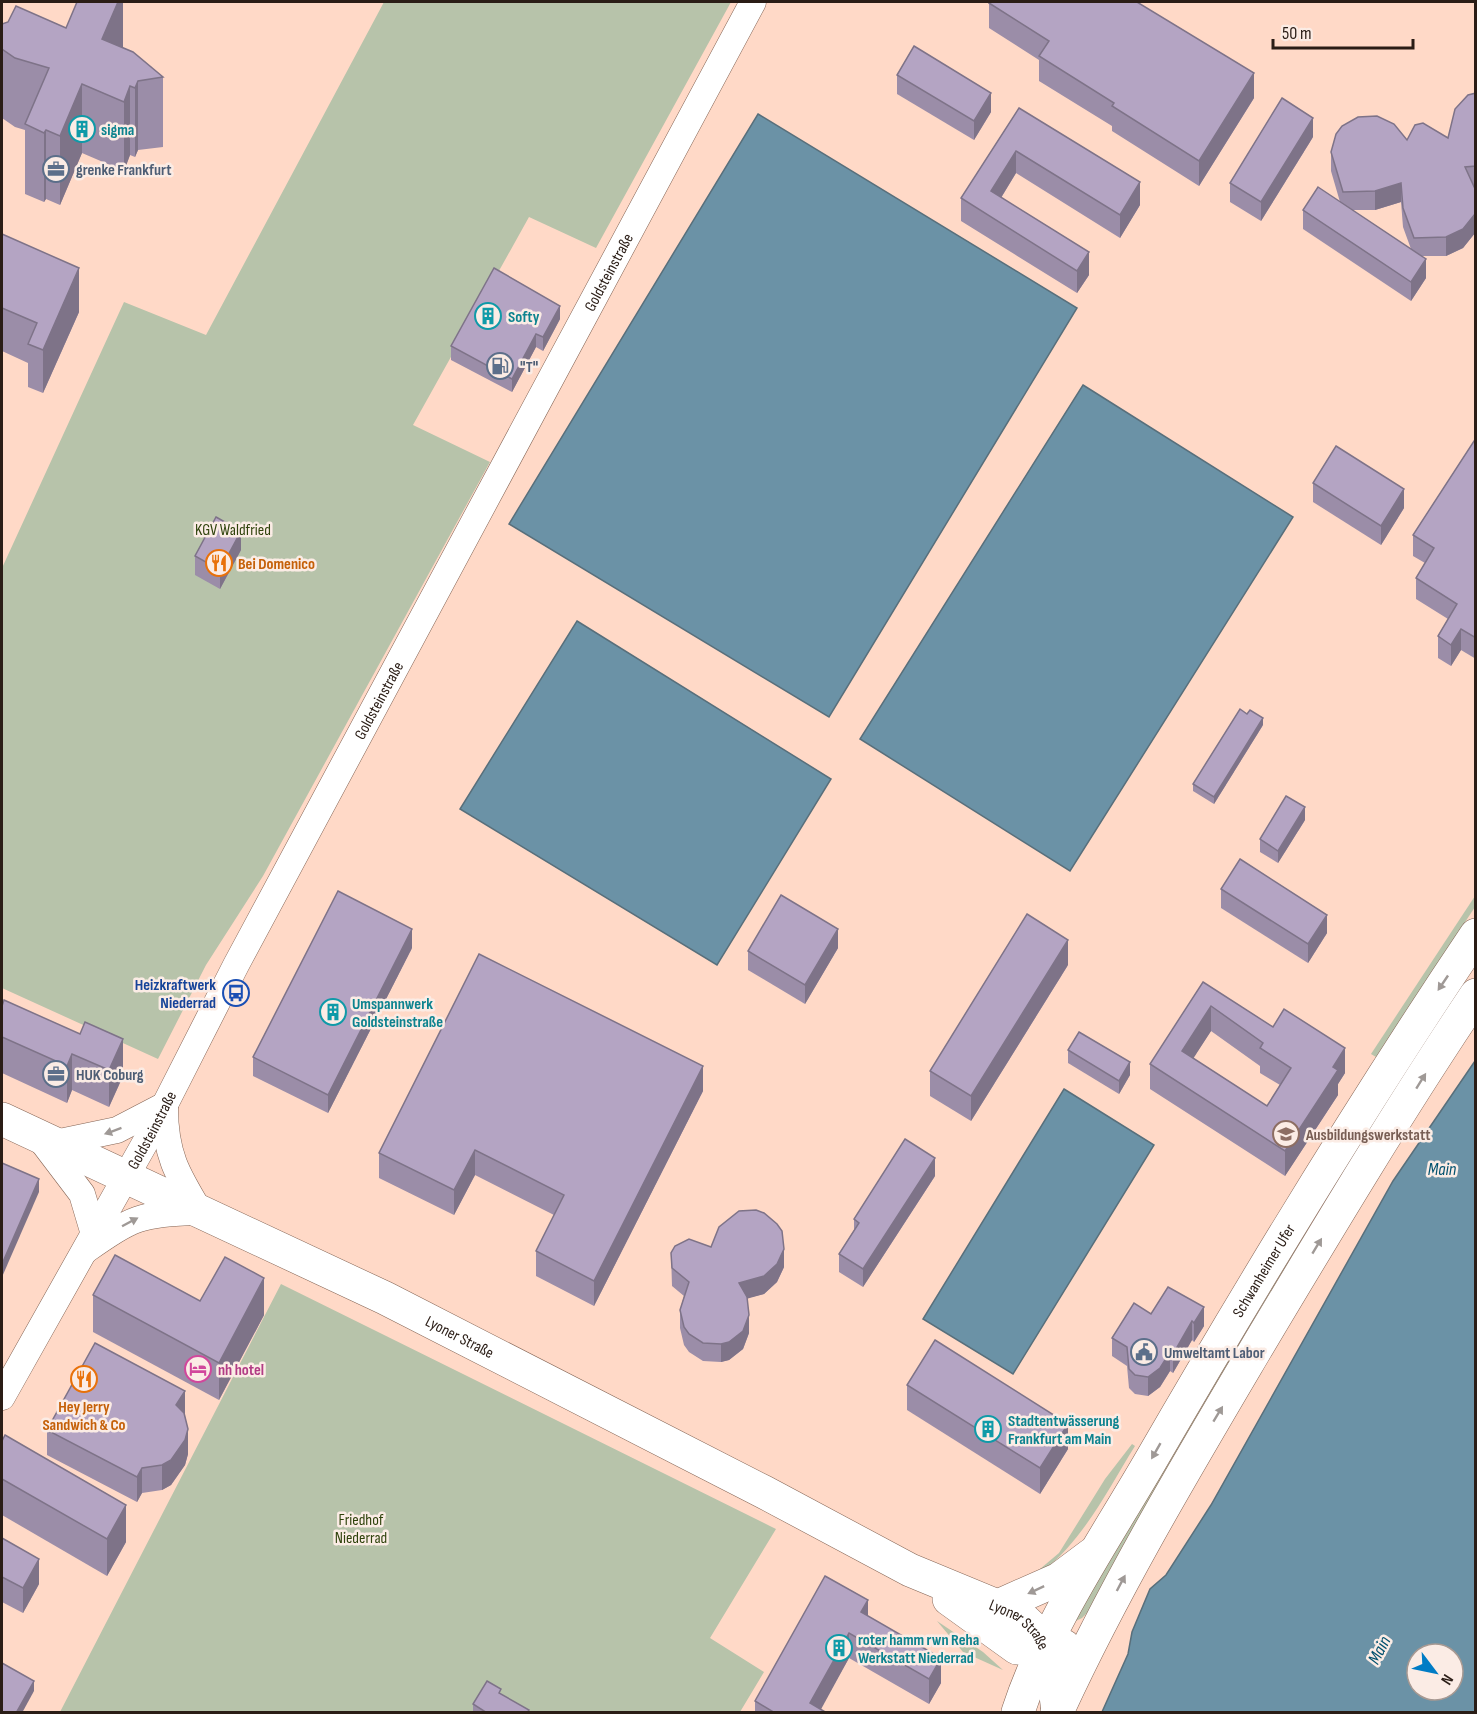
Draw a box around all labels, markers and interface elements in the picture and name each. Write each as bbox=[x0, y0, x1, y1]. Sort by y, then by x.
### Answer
scale bar bbox=[1273, 12, 1412, 50]
text: 50 m bbox=[1282, 23, 1312, 44]
building icon: sigma bbox=[67, 114, 97, 144]
place label: sigma bbox=[101, 121, 134, 140]
office icon: grenke Frankfurt bbox=[41, 154, 71, 184]
place label: grenke Frankfurt bbox=[76, 161, 171, 180]
street label: Goldsteinstraße bbox=[581, 231, 638, 315]
building icon: Softy bbox=[473, 301, 503, 331]
place label: Softy bbox=[508, 308, 540, 327]
fuel station icon: "T" bbox=[485, 351, 515, 381]
place label: "T" bbox=[520, 358, 538, 377]
park label: KGV Waldfried bbox=[195, 521, 271, 540]
restaurant icon: Bei Domenico bbox=[204, 548, 234, 578]
place label: Bei Domenico bbox=[238, 555, 315, 574]
street label: Goldsteinstraße bbox=[351, 659, 408, 743]
one-way arrow bbox=[1437, 975, 1449, 991]
place label: Heizkraftwerk Niederrad bbox=[135, 976, 216, 1013]
bus stop icon: Heizkraftwerk Niederrad bbox=[221, 978, 251, 1008]
place label: Umspannwerk Goldsteinstraße bbox=[352, 995, 443, 1032]
building icon: Umspannwerk Goldsteinstraße bbox=[318, 997, 348, 1027]
office icon: HUK Coburg bbox=[41, 1059, 71, 1089]
place label: HUK Coburg bbox=[76, 1066, 144, 1085]
one-way arrow bbox=[1415, 1073, 1426, 1089]
street label: Goldsteinstraße bbox=[124, 1089, 181, 1173]
school or university icon: Ausbildungswerkstatt bbox=[1271, 1119, 1301, 1149]
place label: Ausbildungswerkstatt bbox=[1305, 1126, 1430, 1145]
one-way arrow bbox=[104, 1127, 122, 1137]
water label: Main bbox=[1428, 1159, 1457, 1180]
one-way arrow bbox=[122, 1217, 139, 1227]
street label: Schwanheimer Ufer bbox=[1229, 1221, 1300, 1321]
one-way arrow bbox=[1312, 1238, 1323, 1254]
street label: Lyoner Straße bbox=[422, 1312, 497, 1363]
public building icon: Umweltamt Labor bbox=[1129, 1337, 1159, 1367]
place label: Umweltamt Labor bbox=[1164, 1344, 1265, 1363]
hotel icon: nh hotel bbox=[183, 1354, 213, 1384]
place label: nh hotel bbox=[218, 1361, 264, 1380]
restaurant icon: Hey Jerry Sandwich & Co bbox=[69, 1364, 99, 1394]
place label: Hey Jerry Sandwich & Co bbox=[42, 1398, 126, 1435]
one-way arrow bbox=[1212, 1406, 1223, 1422]
place label: Stadtentwässerung Frankfurt am Main bbox=[1008, 1412, 1120, 1449]
building icon: Stadtentwässerung Frankfurt am Main bbox=[973, 1414, 1003, 1444]
one-way arrow bbox=[1151, 1443, 1161, 1460]
park label: Friedhof Niederrad bbox=[335, 1511, 387, 1548]
one-way arrow bbox=[1116, 1574, 1126, 1591]
one-way arrow bbox=[1028, 1586, 1045, 1595]
street label: Lyoner Straße bbox=[986, 1596, 1052, 1653]
place label: roter hamm rwn Reha Werkstatt Niederrad bbox=[858, 1631, 979, 1668]
water label: Main bbox=[1364, 1632, 1395, 1668]
building icon: roter hamm rwn Reha Werkstatt Niederrad bbox=[824, 1633, 854, 1663]
north arrow bbox=[1405, 1642, 1465, 1702]
text: N bbox=[1436, 1670, 1457, 1688]

